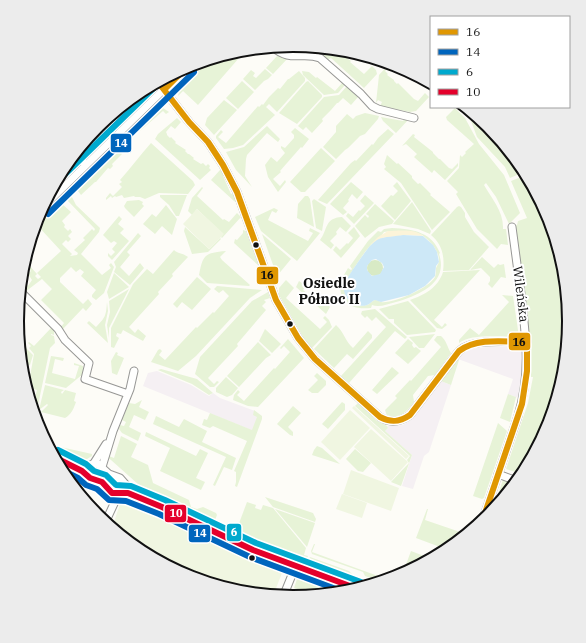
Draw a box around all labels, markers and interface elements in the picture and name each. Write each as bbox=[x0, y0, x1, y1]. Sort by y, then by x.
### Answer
legend bbox=[430, 16, 570, 108]
text: 16 bbox=[466, 24, 480, 39]
text: 14 bbox=[466, 44, 480, 59]
text: 6 bbox=[466, 64, 473, 79]
text: 10 bbox=[466, 84, 480, 99]
line badge: 14 bbox=[110, 133, 132, 153]
text: 14 bbox=[114, 136, 128, 150]
unlabelled marker bbox=[251, 240, 261, 250]
street label: Wileńska bbox=[509, 265, 533, 323]
line badge: 16 bbox=[256, 266, 279, 285]
text: 16 bbox=[260, 268, 274, 282]
district label: Osiedle Północ II bbox=[298, 274, 360, 308]
unlabelled marker bbox=[285, 319, 295, 329]
line badge: 16 bbox=[508, 332, 531, 351]
text: 16 bbox=[512, 335, 526, 349]
line badge: 10 bbox=[164, 504, 187, 523]
text: 10 bbox=[169, 506, 183, 520]
line badge: 6 bbox=[226, 523, 242, 542]
line badge: 14 bbox=[188, 524, 211, 543]
text: 6 bbox=[231, 525, 238, 539]
text: 14 bbox=[193, 526, 207, 540]
unlabelled marker bbox=[247, 553, 257, 563]

